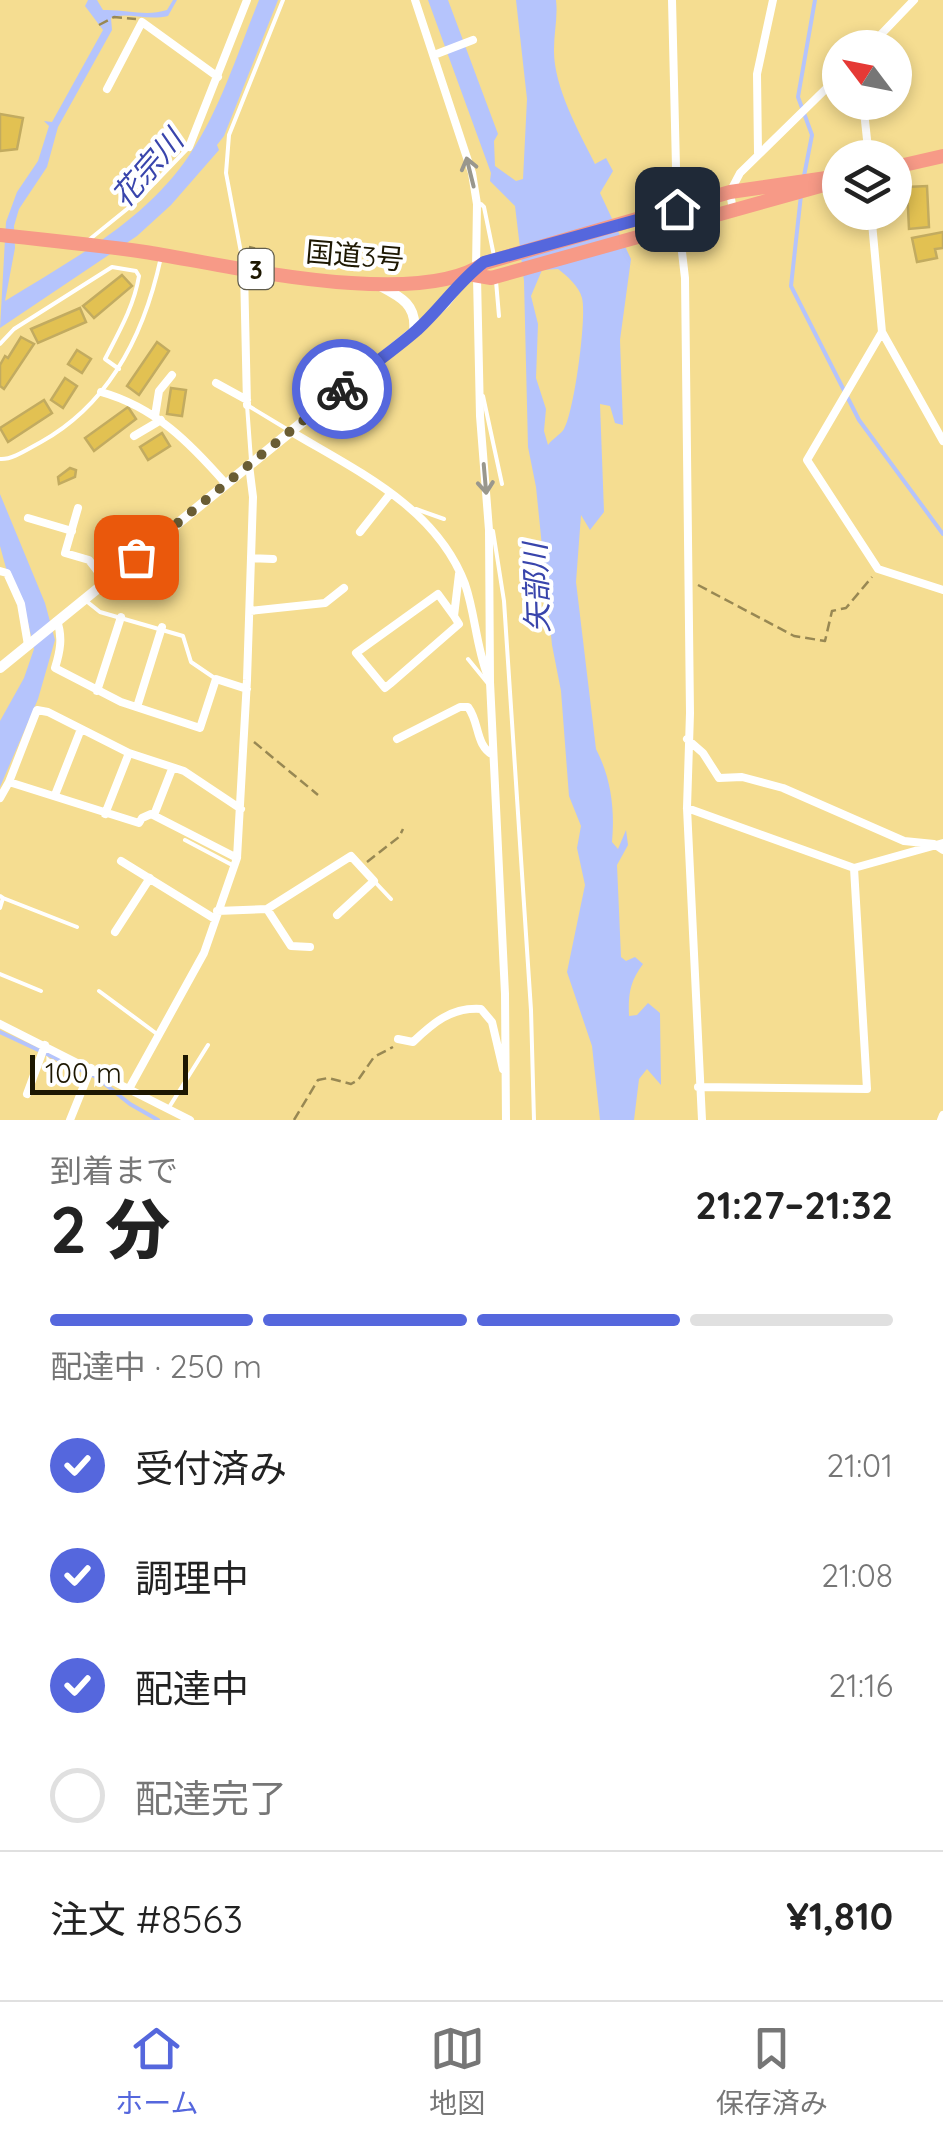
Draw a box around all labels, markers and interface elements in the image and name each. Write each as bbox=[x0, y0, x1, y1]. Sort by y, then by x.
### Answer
north arrow bbox=[822, 30, 912, 120]
map controls bbox=[822, 30, 912, 230]
water label: 花宗川 bbox=[103, 119, 193, 214]
button: layers bbox=[822, 140, 912, 230]
one-way arrow bbox=[460, 157, 479, 188]
pin bbox=[635, 167, 720, 252]
icon: home bbox=[650, 182, 705, 237]
street label: 国道3号 bbox=[304, 233, 406, 277]
road number: 3 bbox=[238, 249, 274, 289]
courier bbox=[292, 339, 392, 439]
icon: bike bbox=[315, 362, 370, 417]
one-way arrow bbox=[476, 463, 495, 495]
pin bbox=[94, 515, 179, 600]
icon: bag bbox=[109, 530, 164, 585]
water label: 矢部川 bbox=[515, 539, 557, 634]
scale bar bbox=[30, 1050, 188, 1094]
text: 100 m bbox=[45, 1055, 122, 1090]
text: 到着まで bbox=[50, 1150, 178, 1190]
text: 21:27–21:32 bbox=[695, 1181, 893, 1229]
text: 2 分 bbox=[50, 1188, 170, 1269]
text: 配達中 · 250 m bbox=[50, 1346, 262, 1386]
icon: check bbox=[50, 1438, 105, 1493]
text: 受付済み bbox=[135, 1444, 287, 1492]
text: 21:01 bbox=[827, 1445, 893, 1485]
icon: check bbox=[50, 1548, 105, 1603]
text: 調理中 bbox=[135, 1554, 249, 1602]
text: 21:08 bbox=[821, 1555, 893, 1595]
icon: check bbox=[50, 1658, 105, 1713]
text: 配達中 bbox=[135, 1664, 249, 1712]
text: 21:16 bbox=[828, 1665, 893, 1705]
text: 配達完了 bbox=[135, 1774, 287, 1822]
text: ¥1,810 bbox=[786, 1892, 893, 1940]
text: 注文 #8563 bbox=[50, 1895, 243, 1943]
tab: ホーム bbox=[115, 2021, 198, 2121]
tab: 地図 bbox=[429, 2021, 485, 2121]
tab: 保存済み bbox=[716, 2021, 828, 2121]

